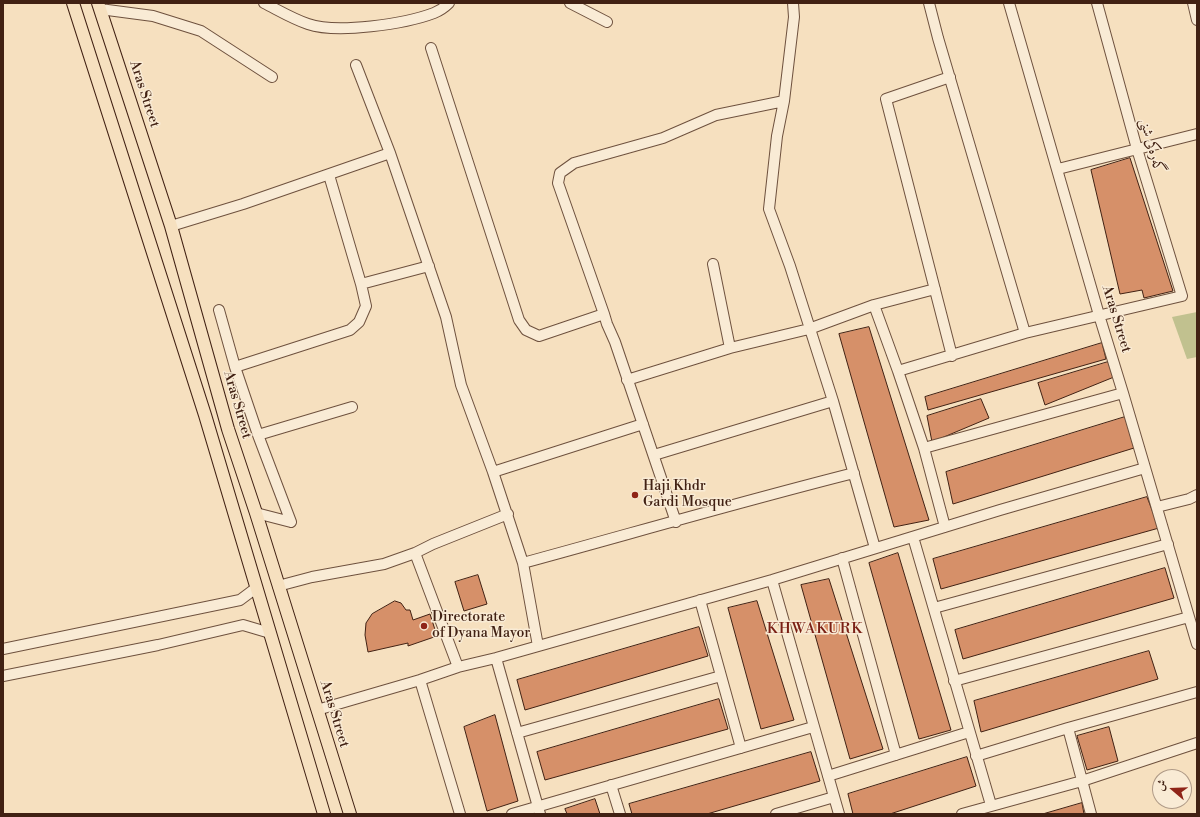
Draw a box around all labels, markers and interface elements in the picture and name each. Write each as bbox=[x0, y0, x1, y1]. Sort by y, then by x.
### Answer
street label: Aras Street bbox=[125, 58, 163, 130]
street label: گەرەکی شنی bbox=[1135, 117, 1167, 175]
street label: Aras Street bbox=[1098, 283, 1134, 355]
street label: Aras Street bbox=[219, 369, 255, 441]
place label: Haji Khdr Gardi Mosque bbox=[643, 479, 732, 512]
marker: Haji Khdr Gardi Mosque bbox=[630, 490, 640, 500]
place label: Directorate of Dyana Mayor bbox=[432, 610, 530, 642]
district label: KHWAKURK bbox=[767, 620, 863, 638]
marker: Directorate of Dyana Mayor bbox=[419, 621, 429, 631]
street label: Aras Street bbox=[316, 678, 352, 750]
north arrow bbox=[1152, 769, 1192, 809]
text: ش bbox=[1153, 778, 1170, 793]

